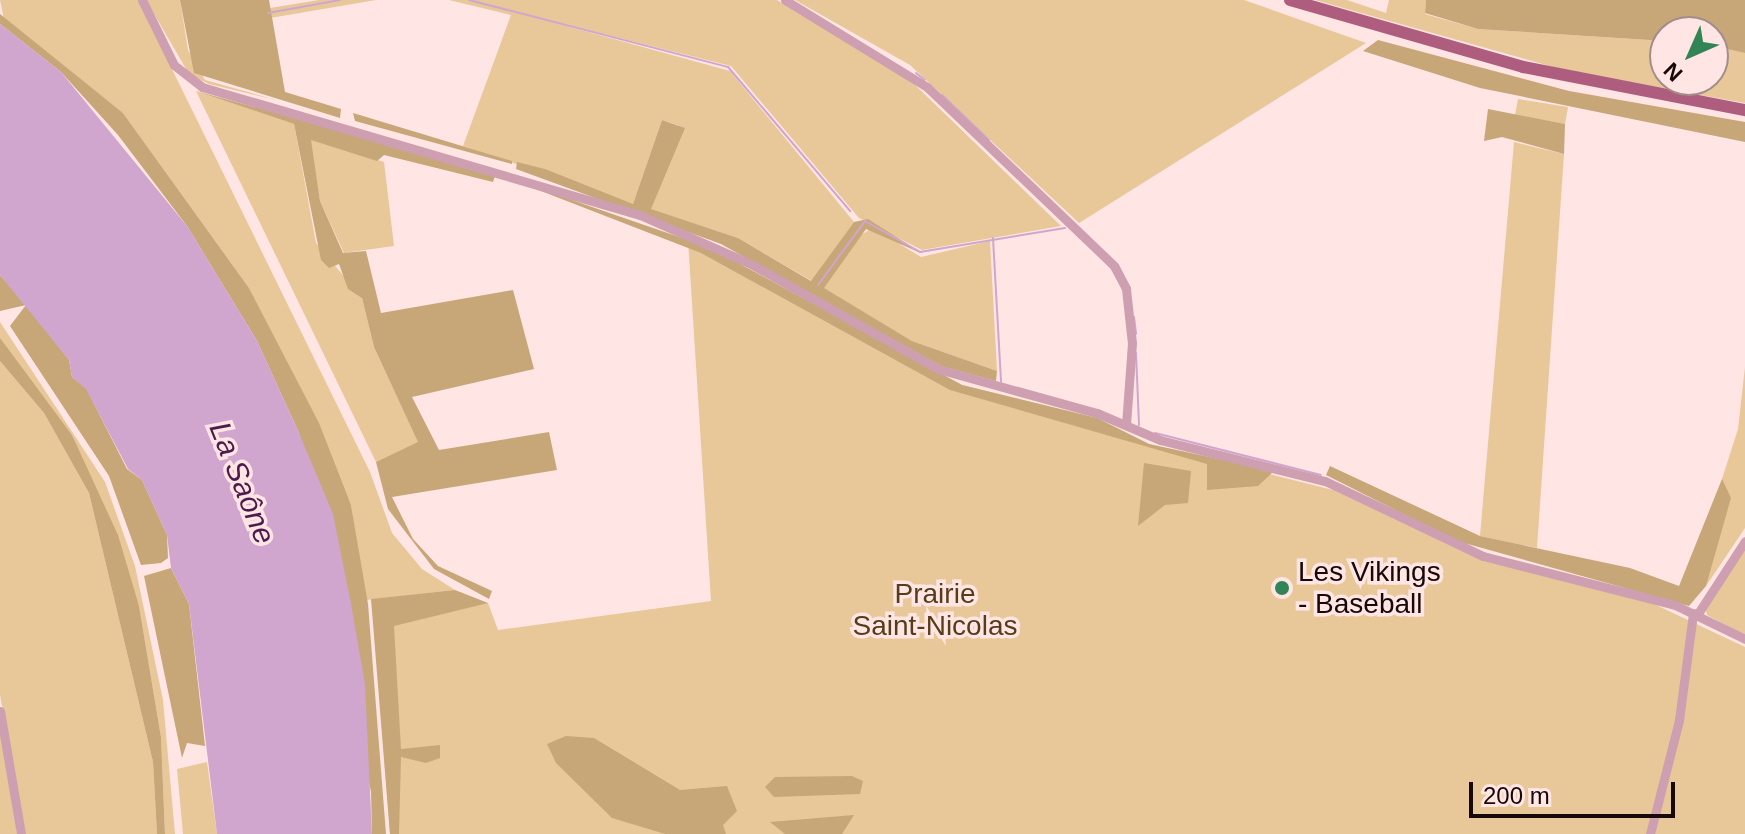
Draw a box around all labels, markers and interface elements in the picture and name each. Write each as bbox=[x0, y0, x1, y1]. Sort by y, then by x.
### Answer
north arrow bbox=[1649, 16, 1729, 96]
text: N bbox=[1659, 57, 1688, 86]
water label: La Saône bbox=[201, 417, 283, 549]
place label: Les Vikings - Baseball bbox=[1298, 555, 1441, 621]
park label: Prairie Saint-Nicolas bbox=[853, 577, 1017, 643]
marker: Les Vikings - Baseball bbox=[1273, 579, 1291, 597]
scale bar bbox=[1473, 766, 1679, 816]
text: 200 m bbox=[1483, 782, 1550, 809]

